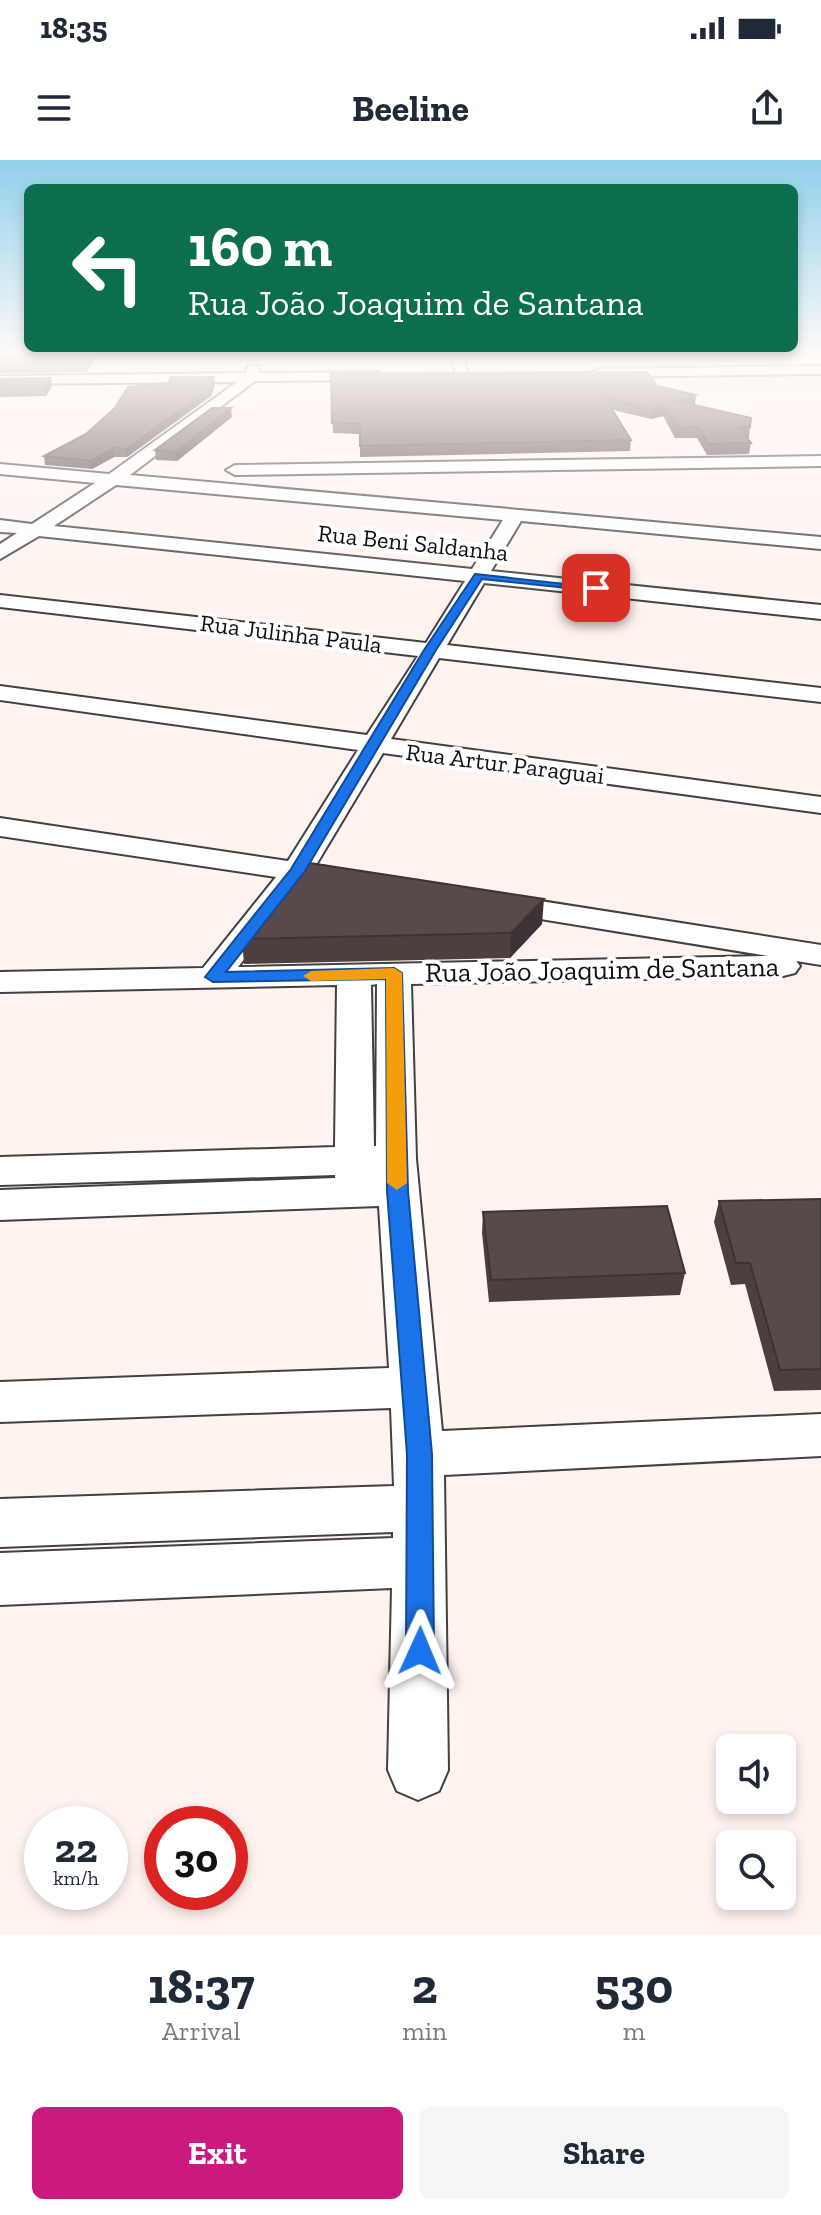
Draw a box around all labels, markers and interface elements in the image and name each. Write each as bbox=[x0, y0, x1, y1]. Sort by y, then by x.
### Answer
text: 18:35 bbox=[40, 10, 107, 46]
icon: menu bbox=[32, 86, 76, 130]
icon: share bbox=[745, 86, 789, 130]
text: Beeline bbox=[352, 87, 469, 130]
text: 160 m bbox=[188, 213, 332, 280]
icon: left bbox=[56, 216, 160, 320]
text: Rua João Joaquim de Santana bbox=[188, 281, 644, 324]
street label: Rua Beni Saldanha bbox=[316, 518, 510, 567]
pin bbox=[562, 554, 630, 622]
icon: arrive bbox=[574, 566, 618, 610]
street label: Rua Julinha Paula bbox=[199, 608, 384, 659]
street label: Rua Artur Paraguai bbox=[404, 737, 606, 790]
street label: Rua João Joaquim de Santana bbox=[425, 950, 780, 989]
position arrow bbox=[378, 1609, 462, 1693]
map controls bbox=[716, 1734, 796, 1910]
button: sound bbox=[716, 1734, 796, 1814]
speed limit sign: 30 bbox=[144, 1806, 248, 1910]
text: 22 bbox=[55, 1824, 97, 1872]
button: search bbox=[716, 1830, 796, 1910]
text: km/h bbox=[53, 1866, 99, 1890]
text: 18:37 bbox=[148, 1958, 254, 2015]
text: 2 bbox=[412, 1958, 438, 2015]
text: 530 bbox=[595, 1958, 673, 2015]
text: Arrival bbox=[162, 2015, 240, 2047]
text: min bbox=[402, 2015, 447, 2047]
text: m bbox=[623, 2015, 645, 2047]
button: Exit bbox=[32, 2107, 403, 2199]
button: Share bbox=[419, 2107, 789, 2199]

